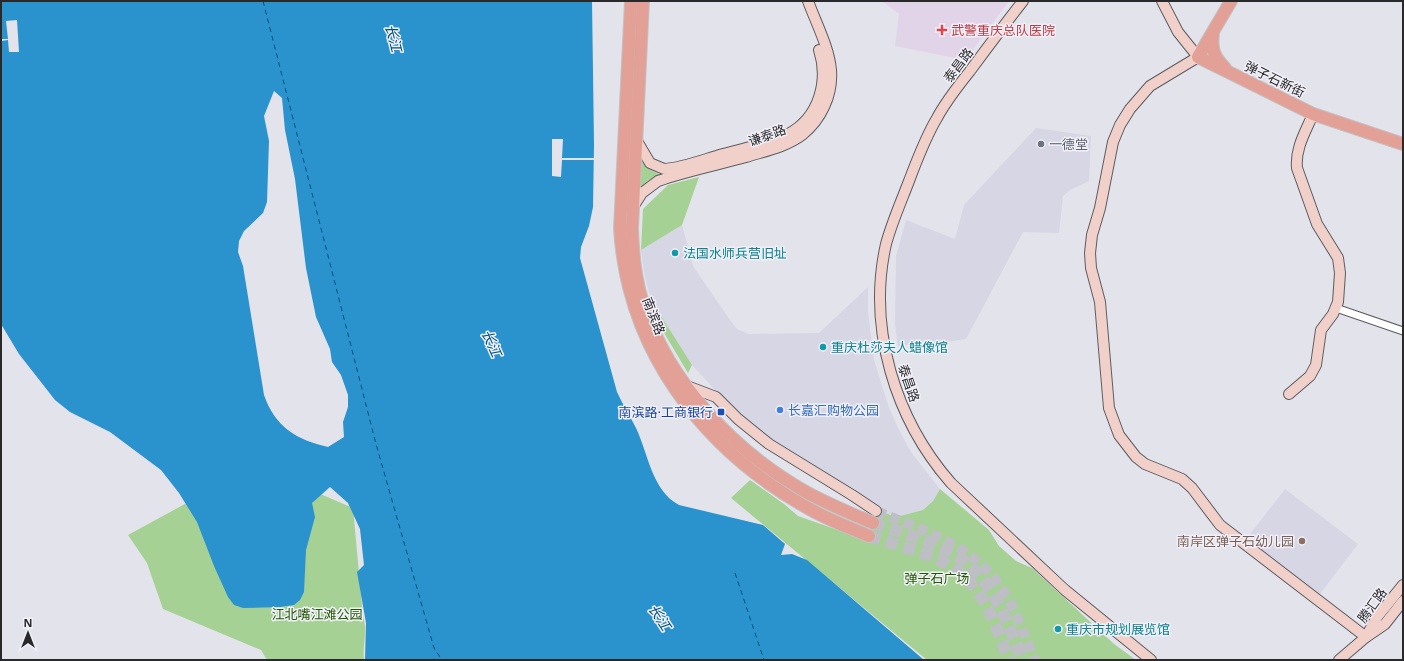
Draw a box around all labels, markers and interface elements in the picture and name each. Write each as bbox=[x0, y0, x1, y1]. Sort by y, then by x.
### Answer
place label: 武警重庆总队医院 bbox=[951, 21, 1055, 39]
water label: 长江 bbox=[381, 22, 407, 56]
marker: 武警重庆总队医院 bbox=[936, 24, 948, 36]
street label: 泰昌路 bbox=[939, 44, 977, 86]
street label: 弹子石新街 bbox=[1242, 57, 1308, 101]
street label: 谦泰路 bbox=[746, 120, 788, 150]
place label: 一德堂 bbox=[1049, 135, 1088, 153]
marker: 一德堂 bbox=[1036, 139, 1046, 149]
place label: 法国水师兵营旧址 bbox=[683, 244, 787, 262]
marker: 法国水师兵营旧址 bbox=[670, 248, 680, 258]
street label: 南滨路 bbox=[639, 295, 669, 337]
water label: 长江 bbox=[478, 326, 507, 361]
place label: 重庆杜莎夫人蜡像馆 bbox=[831, 338, 948, 356]
marker: 重庆杜莎夫人蜡像馆 bbox=[818, 342, 828, 352]
street label: 泰昌路 bbox=[894, 362, 924, 404]
place label: 长嘉汇购物公园 bbox=[788, 401, 879, 419]
place label: 南滨路·工商银行 bbox=[619, 403, 713, 421]
marker: 长嘉汇购物公园 bbox=[775, 405, 785, 415]
marker: 南滨路·工商银行 bbox=[716, 407, 726, 417]
place label: 南岸区弹子石幼儿园 bbox=[1177, 532, 1294, 550]
marker: 南岸区弹子石幼儿园 bbox=[1297, 536, 1307, 546]
park label: 弹子石广场 bbox=[904, 569, 970, 587]
street label: 腾汇路 bbox=[1353, 584, 1391, 626]
water label: 长江 bbox=[644, 600, 677, 636]
park label: 江北嘴江滩公园 bbox=[271, 605, 363, 623]
north arrow bbox=[8, 613, 48, 653]
text: N bbox=[24, 615, 32, 630]
place label: 重庆市规划展览馆 bbox=[1066, 620, 1170, 638]
marker: 重庆市规划展览馆 bbox=[1053, 624, 1063, 634]

